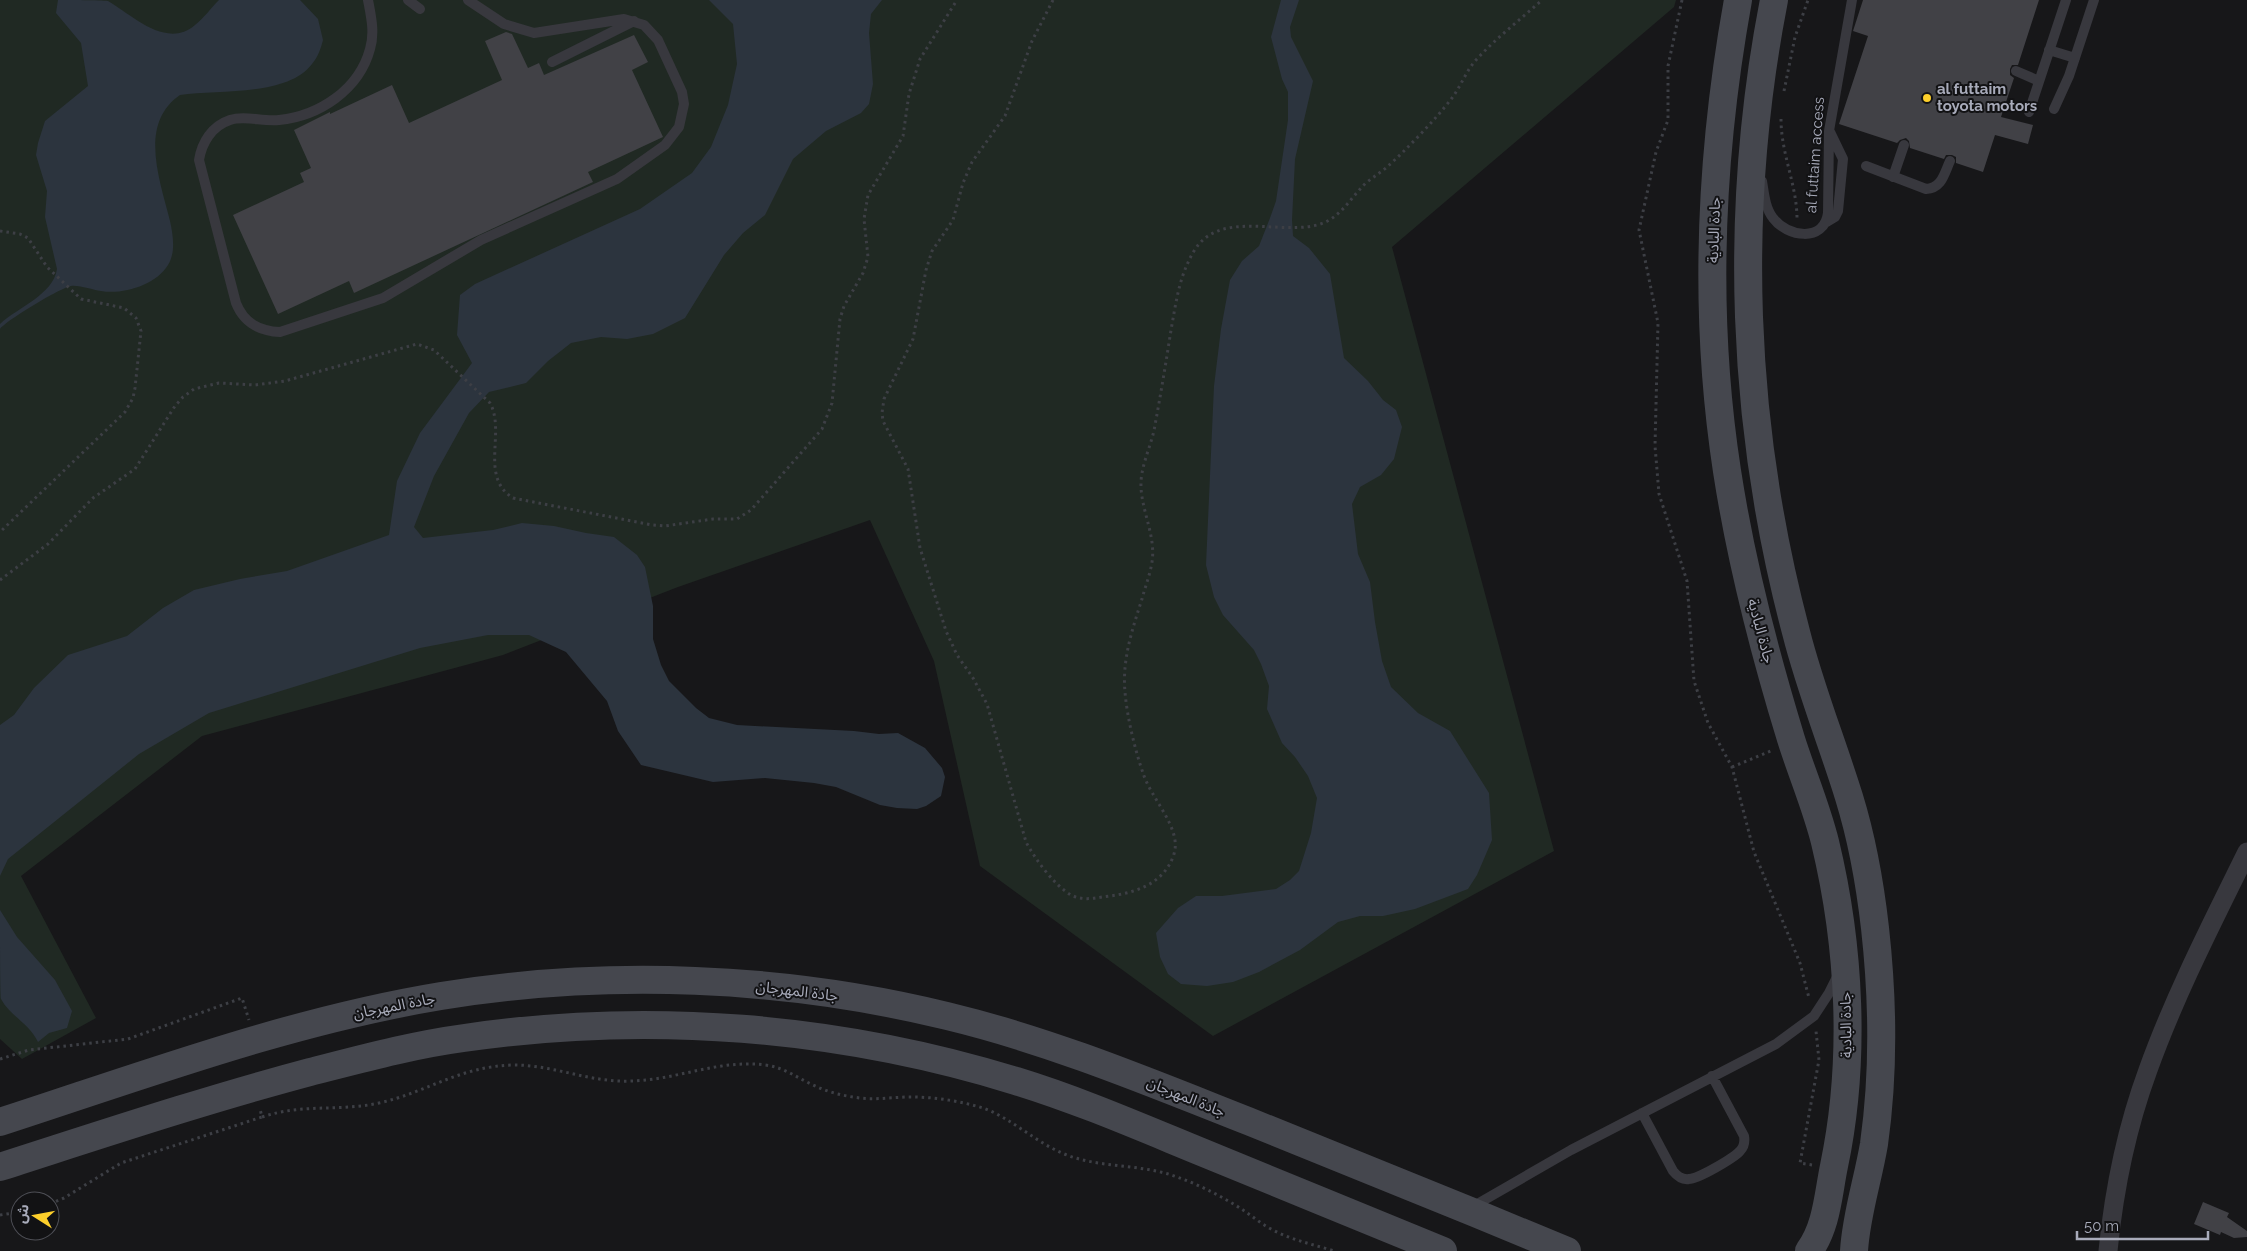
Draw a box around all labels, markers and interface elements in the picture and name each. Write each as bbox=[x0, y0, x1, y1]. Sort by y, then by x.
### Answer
place label: al futtaim toyota motors bbox=[1937, 80, 2037, 115]
marker: al futtaim toyota motors bbox=[1921, 92, 1933, 104]
street label: al futtaim access bbox=[1802, 96, 1828, 214]
street label: جادة البادية bbox=[1704, 196, 1724, 263]
street label: جادة البادية bbox=[1744, 597, 1778, 665]
street label: جادة المهرجان bbox=[755, 977, 839, 1005]
street label: جادة المهرجان bbox=[352, 989, 437, 1023]
street label: جادة البادية bbox=[1836, 992, 1856, 1058]
street label: جادة المهرجان bbox=[1144, 1073, 1228, 1121]
north arrow bbox=[10, 1191, 60, 1241]
text: ش bbox=[13, 1203, 32, 1224]
scale bar bbox=[2077, 1208, 2208, 1240]
text: 50 m bbox=[2084, 1217, 2119, 1235]

